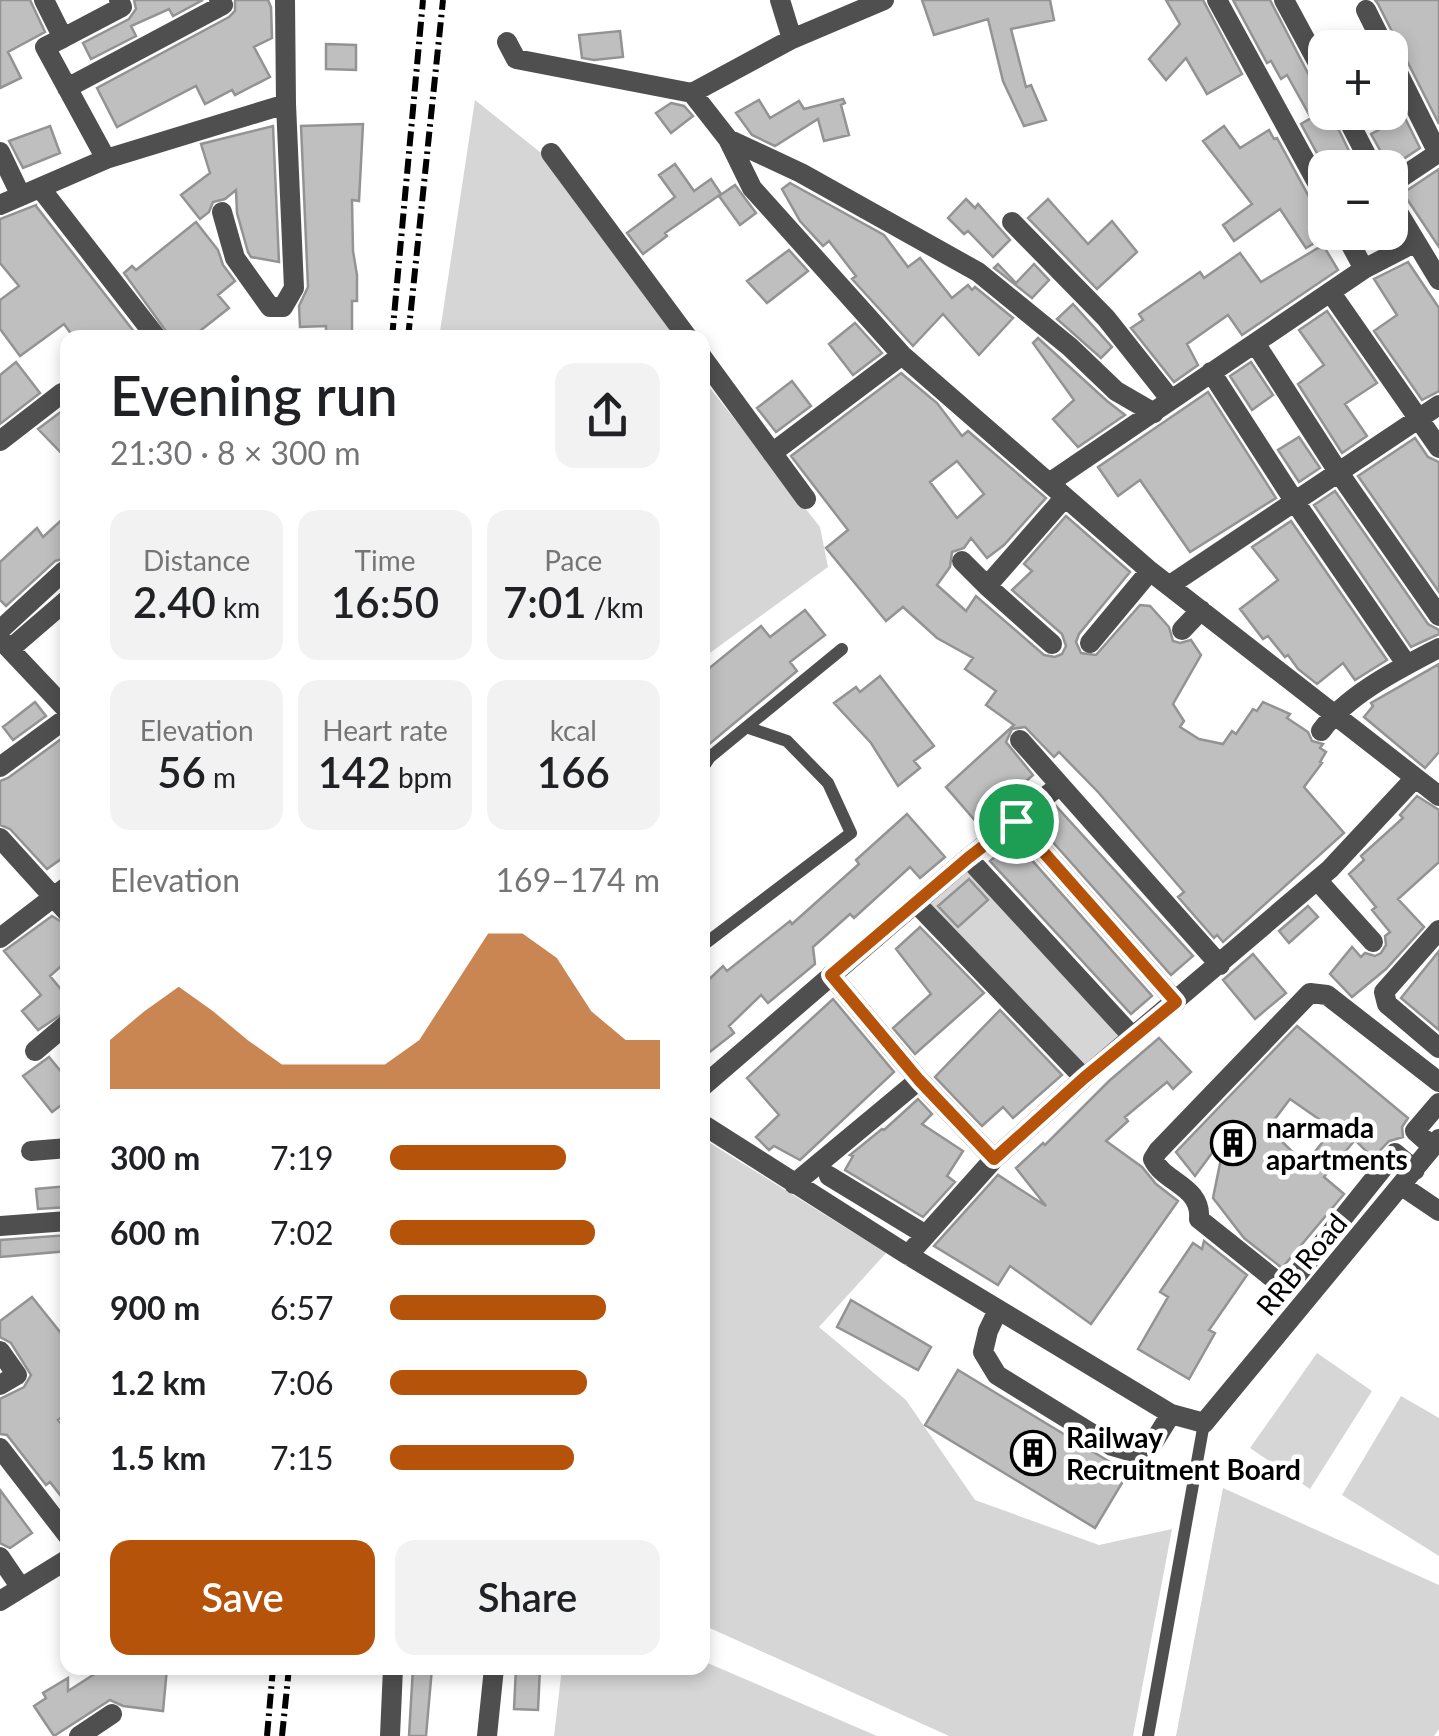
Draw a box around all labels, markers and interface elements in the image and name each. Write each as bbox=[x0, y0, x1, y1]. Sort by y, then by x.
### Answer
map controls bbox=[1308, 30, 1408, 250]
button: + bbox=[1308, 30, 1408, 130]
button: − bbox=[1308, 150, 1408, 250]
text: Evening run bbox=[110, 362, 398, 428]
button: share bbox=[555, 363, 660, 468]
text: 21:30 · 8 × 300 m bbox=[110, 433, 361, 472]
text: Distance bbox=[143, 543, 250, 577]
text: Time bbox=[355, 543, 415, 577]
text: Pace bbox=[544, 543, 602, 577]
text: 2.40 bbox=[133, 577, 216, 627]
text: 16:50 bbox=[331, 577, 439, 627]
text: 7:01 bbox=[503, 577, 587, 627]
text: km bbox=[216, 590, 260, 624]
text: /km bbox=[587, 590, 644, 624]
text: Elevation bbox=[140, 713, 254, 747]
text: Heart rate bbox=[322, 713, 448, 747]
text: kcal bbox=[550, 713, 597, 747]
text: 56 bbox=[157, 747, 206, 797]
text: 142 bbox=[318, 747, 391, 797]
text: 166 bbox=[537, 747, 610, 797]
text: m bbox=[206, 760, 236, 794]
text: bpm bbox=[391, 760, 452, 794]
pin bbox=[974, 779, 1059, 864]
icon: arrive bbox=[989, 794, 1044, 849]
text: Elevation bbox=[110, 860, 240, 899]
text: 169–174 m bbox=[496, 860, 660, 899]
place label: narmada apartments bbox=[1266, 1110, 1408, 1176]
building icon: narmada apartments bbox=[1210, 1120, 1256, 1166]
text: 300 m bbox=[110, 1138, 200, 1177]
text: 7:19 bbox=[270, 1138, 334, 1177]
street label: RRB Road bbox=[1249, 1206, 1353, 1322]
text: 600 m bbox=[110, 1213, 200, 1252]
text: 7:02 bbox=[270, 1213, 334, 1252]
text: 900 m bbox=[110, 1288, 200, 1327]
text: 6:57 bbox=[270, 1288, 334, 1327]
text: 1.2 km bbox=[110, 1363, 206, 1402]
text: 7:06 bbox=[270, 1363, 334, 1402]
place label: Railway Recruitment Board bbox=[1066, 1420, 1301, 1486]
building icon: Railway Recruitment Board bbox=[1010, 1430, 1056, 1476]
text: 1.5 km bbox=[110, 1438, 206, 1477]
text: 7:15 bbox=[270, 1438, 334, 1477]
button: Save bbox=[110, 1540, 375, 1655]
button: Share bbox=[395, 1540, 660, 1655]

